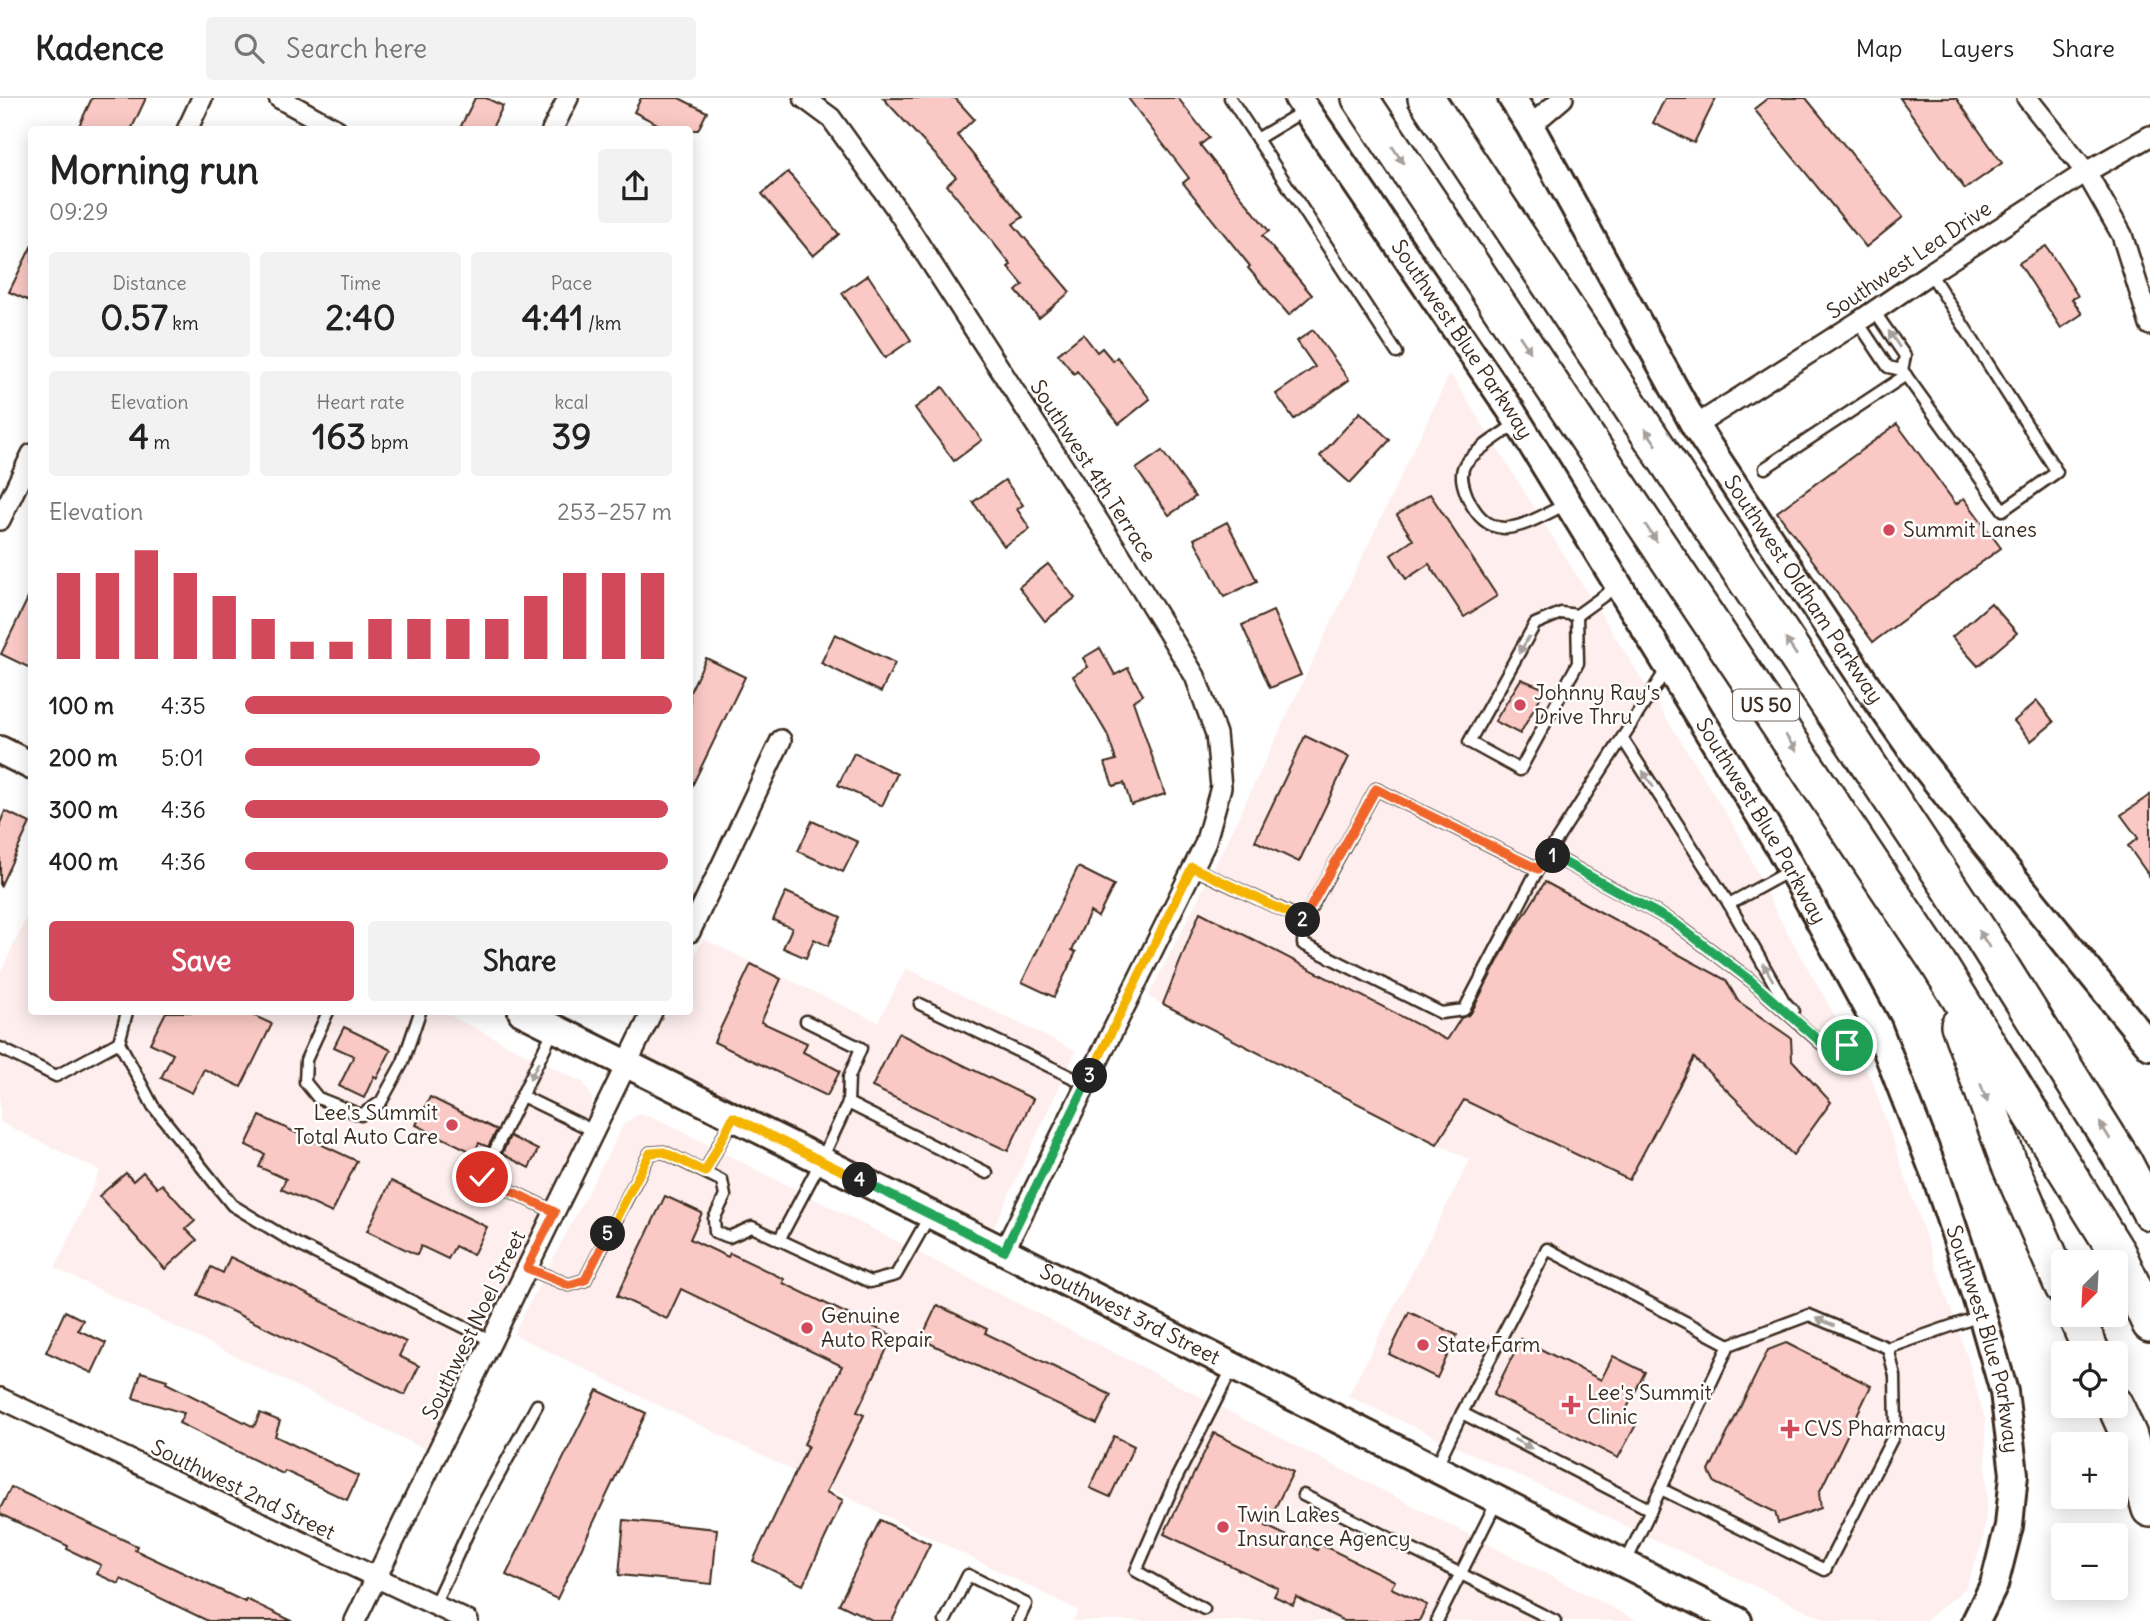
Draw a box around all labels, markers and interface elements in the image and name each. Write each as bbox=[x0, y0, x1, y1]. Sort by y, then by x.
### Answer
search box bbox=[206, 17, 696, 80]
text: Kadence bbox=[35, 27, 164, 69]
icon: search bbox=[230, 29, 268, 67]
text: Search here bbox=[286, 32, 427, 65]
text: Map bbox=[1856, 33, 1902, 63]
text: Layers bbox=[1940, 33, 2014, 63]
text: Share bbox=[2052, 33, 2115, 63]
one-way arrow bbox=[1391, 146, 1405, 164]
text: Morning run bbox=[49, 147, 259, 194]
button: share bbox=[598, 149, 672, 223]
street label: Southwest Lea Drive bbox=[1821, 194, 1996, 325]
text: 09:29 bbox=[49, 197, 108, 226]
street label: Southwest Blue Parkway bbox=[1386, 234, 1539, 444]
text: Distance bbox=[112, 271, 187, 295]
text: Time bbox=[340, 271, 381, 295]
text: Pace bbox=[551, 271, 592, 295]
text: 0.57 bbox=[100, 295, 168, 339]
text: 2:40 bbox=[325, 295, 396, 339]
text: 4:41 bbox=[522, 295, 584, 339]
text: km bbox=[168, 311, 199, 335]
text: /km bbox=[584, 311, 621, 335]
one-way arrow bbox=[1887, 330, 1901, 348]
one-way arrow bbox=[1518, 334, 1531, 354]
street label: Southwest 4th Terrace bbox=[1024, 375, 1162, 567]
text: Elevation bbox=[111, 390, 188, 414]
text: Heart rate bbox=[316, 390, 405, 414]
text: kcal bbox=[554, 390, 589, 414]
text: 4 bbox=[129, 414, 149, 458]
text: 163 bbox=[312, 414, 366, 458]
text: 39 bbox=[551, 414, 592, 458]
one-way arrow bbox=[1644, 428, 1658, 446]
text: m bbox=[149, 430, 170, 454]
text: bpm bbox=[366, 430, 409, 454]
street label: Southwest Oldham Parkway bbox=[1718, 470, 1890, 709]
text: Elevation bbox=[49, 497, 143, 526]
text: 253–257 m bbox=[557, 497, 672, 526]
place label: Summit Lanes bbox=[1903, 516, 2037, 543]
marker: Summit Lanes bbox=[1881, 522, 1897, 538]
one-way arrow bbox=[1644, 524, 1658, 542]
one-way arrow bbox=[1517, 635, 1530, 654]
one-way arrow bbox=[1784, 637, 1797, 657]
place label: Johnny Ray's Drive Thru bbox=[1534, 679, 1660, 730]
road number: US 50 bbox=[1733, 690, 1799, 720]
text: 100 m bbox=[49, 691, 114, 720]
text: 4:35 bbox=[161, 691, 206, 720]
marker: Johnny Ray's Drive Thru bbox=[1512, 697, 1528, 713]
street label: Southwest Blue Parkway bbox=[1690, 713, 1833, 929]
one-way arrow bbox=[1784, 733, 1797, 752]
text: 200 m bbox=[49, 743, 118, 772]
text: 5:01 bbox=[161, 743, 204, 772]
one-way arrow bbox=[1642, 769, 1655, 788]
text: 300 m bbox=[49, 795, 118, 824]
text: 4:36 bbox=[161, 795, 206, 824]
pin: 1 bbox=[1536, 838, 1570, 874]
text: 1 bbox=[1549, 843, 1556, 867]
text: 400 m bbox=[49, 847, 118, 876]
text: 4:36 bbox=[161, 847, 206, 876]
pin: 2 bbox=[1286, 902, 1320, 938]
text: 2 bbox=[1297, 907, 1308, 931]
button: Save bbox=[49, 921, 354, 1001]
button: Share bbox=[368, 921, 672, 1001]
one-way arrow bbox=[1978, 929, 1991, 948]
one-way arrow bbox=[1762, 962, 1774, 981]
pin bbox=[1817, 1015, 1877, 1075]
icon: arrive bbox=[1828, 1026, 1866, 1064]
pin: 3 bbox=[1072, 1058, 1108, 1094]
one-way arrow bbox=[528, 1061, 539, 1081]
text: 3 bbox=[1084, 1063, 1095, 1087]
one-way arrow bbox=[1978, 1083, 1989, 1104]
place label: Lee's Summit Total Auto Care bbox=[293, 1099, 438, 1150]
marker: Lee's Summit Total Auto Care bbox=[444, 1117, 460, 1133]
one-way arrow bbox=[2099, 1122, 2112, 1141]
pin bbox=[452, 1147, 512, 1207]
icon: check bbox=[463, 1158, 501, 1196]
pin: 4 bbox=[842, 1162, 878, 1198]
text: 4 bbox=[854, 1167, 865, 1191]
pin: 5 bbox=[590, 1216, 626, 1252]
text: 5 bbox=[602, 1221, 613, 1245]
street label: Southwest Blue Parkway bbox=[1940, 1222, 2025, 1454]
street label: Southwest Noel Street bbox=[416, 1226, 531, 1424]
north arrow bbox=[2051, 1250, 2128, 1326]
map controls bbox=[2051, 1250, 2128, 1600]
street label: Southwest 3rd Street bbox=[1036, 1257, 1225, 1371]
place label: Genuine Auto Repair bbox=[821, 1302, 933, 1353]
one-way arrow bbox=[1814, 1316, 1835, 1327]
marker: Genuine Auto Repair bbox=[799, 1320, 815, 1336]
place label: State Farm bbox=[1437, 1331, 1540, 1358]
marker: State Farm bbox=[1415, 1337, 1431, 1353]
button: locate bbox=[2051, 1341, 2128, 1418]
place label: Lee's Summit Clinic bbox=[1587, 1379, 1712, 1430]
marker: Lee's Summit Clinic bbox=[1561, 1395, 1581, 1415]
place label: CVS Pharmacy bbox=[1804, 1415, 1946, 1442]
marker: CVS Pharmacy bbox=[1782, 1421, 1798, 1437]
button: + bbox=[2051, 1432, 2128, 1509]
street label: Southwest 2nd Street bbox=[147, 1433, 340, 1546]
one-way arrow bbox=[1513, 1438, 1533, 1450]
place label: Twin Lakes Insurance Agency bbox=[1237, 1501, 1410, 1552]
marker: Twin Lakes Insurance Agency bbox=[1215, 1519, 1231, 1535]
button: − bbox=[2051, 1523, 2128, 1600]

